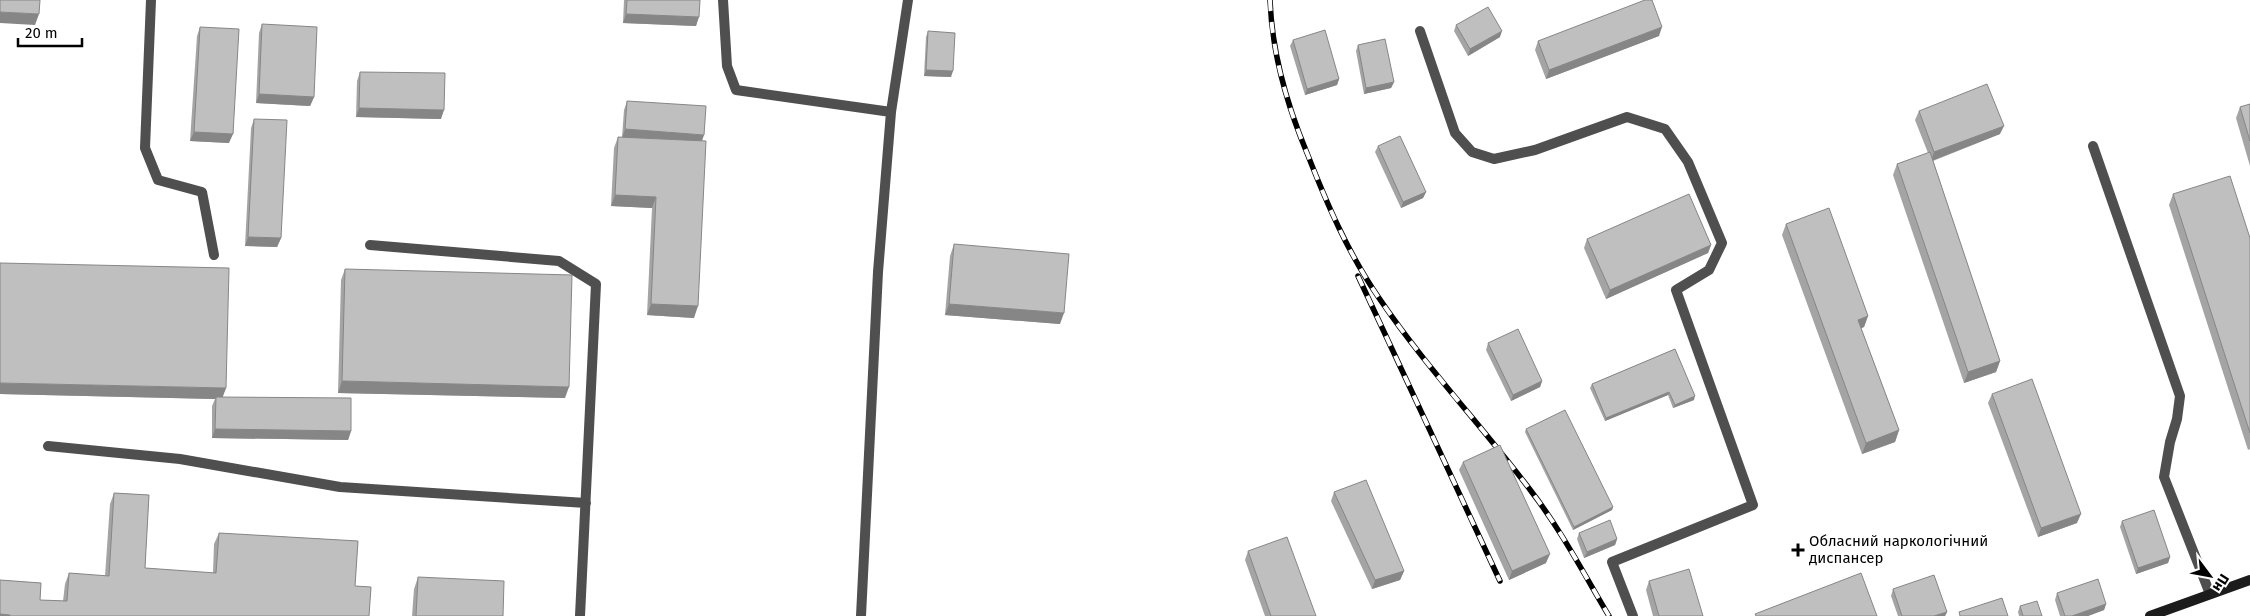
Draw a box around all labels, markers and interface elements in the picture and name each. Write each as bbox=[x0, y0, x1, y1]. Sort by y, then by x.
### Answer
scale bar bbox=[18, 15, 81, 47]
text: 20 m bbox=[25, 24, 58, 42]
place label: Обласний наркологічний диспансер bbox=[1809, 532, 1988, 567]
marker: Обласний наркологічний диспансер bbox=[1791, 543, 1805, 557]
north arrow bbox=[2185, 551, 2235, 601]
text: Пн bbox=[2209, 571, 2232, 595]

